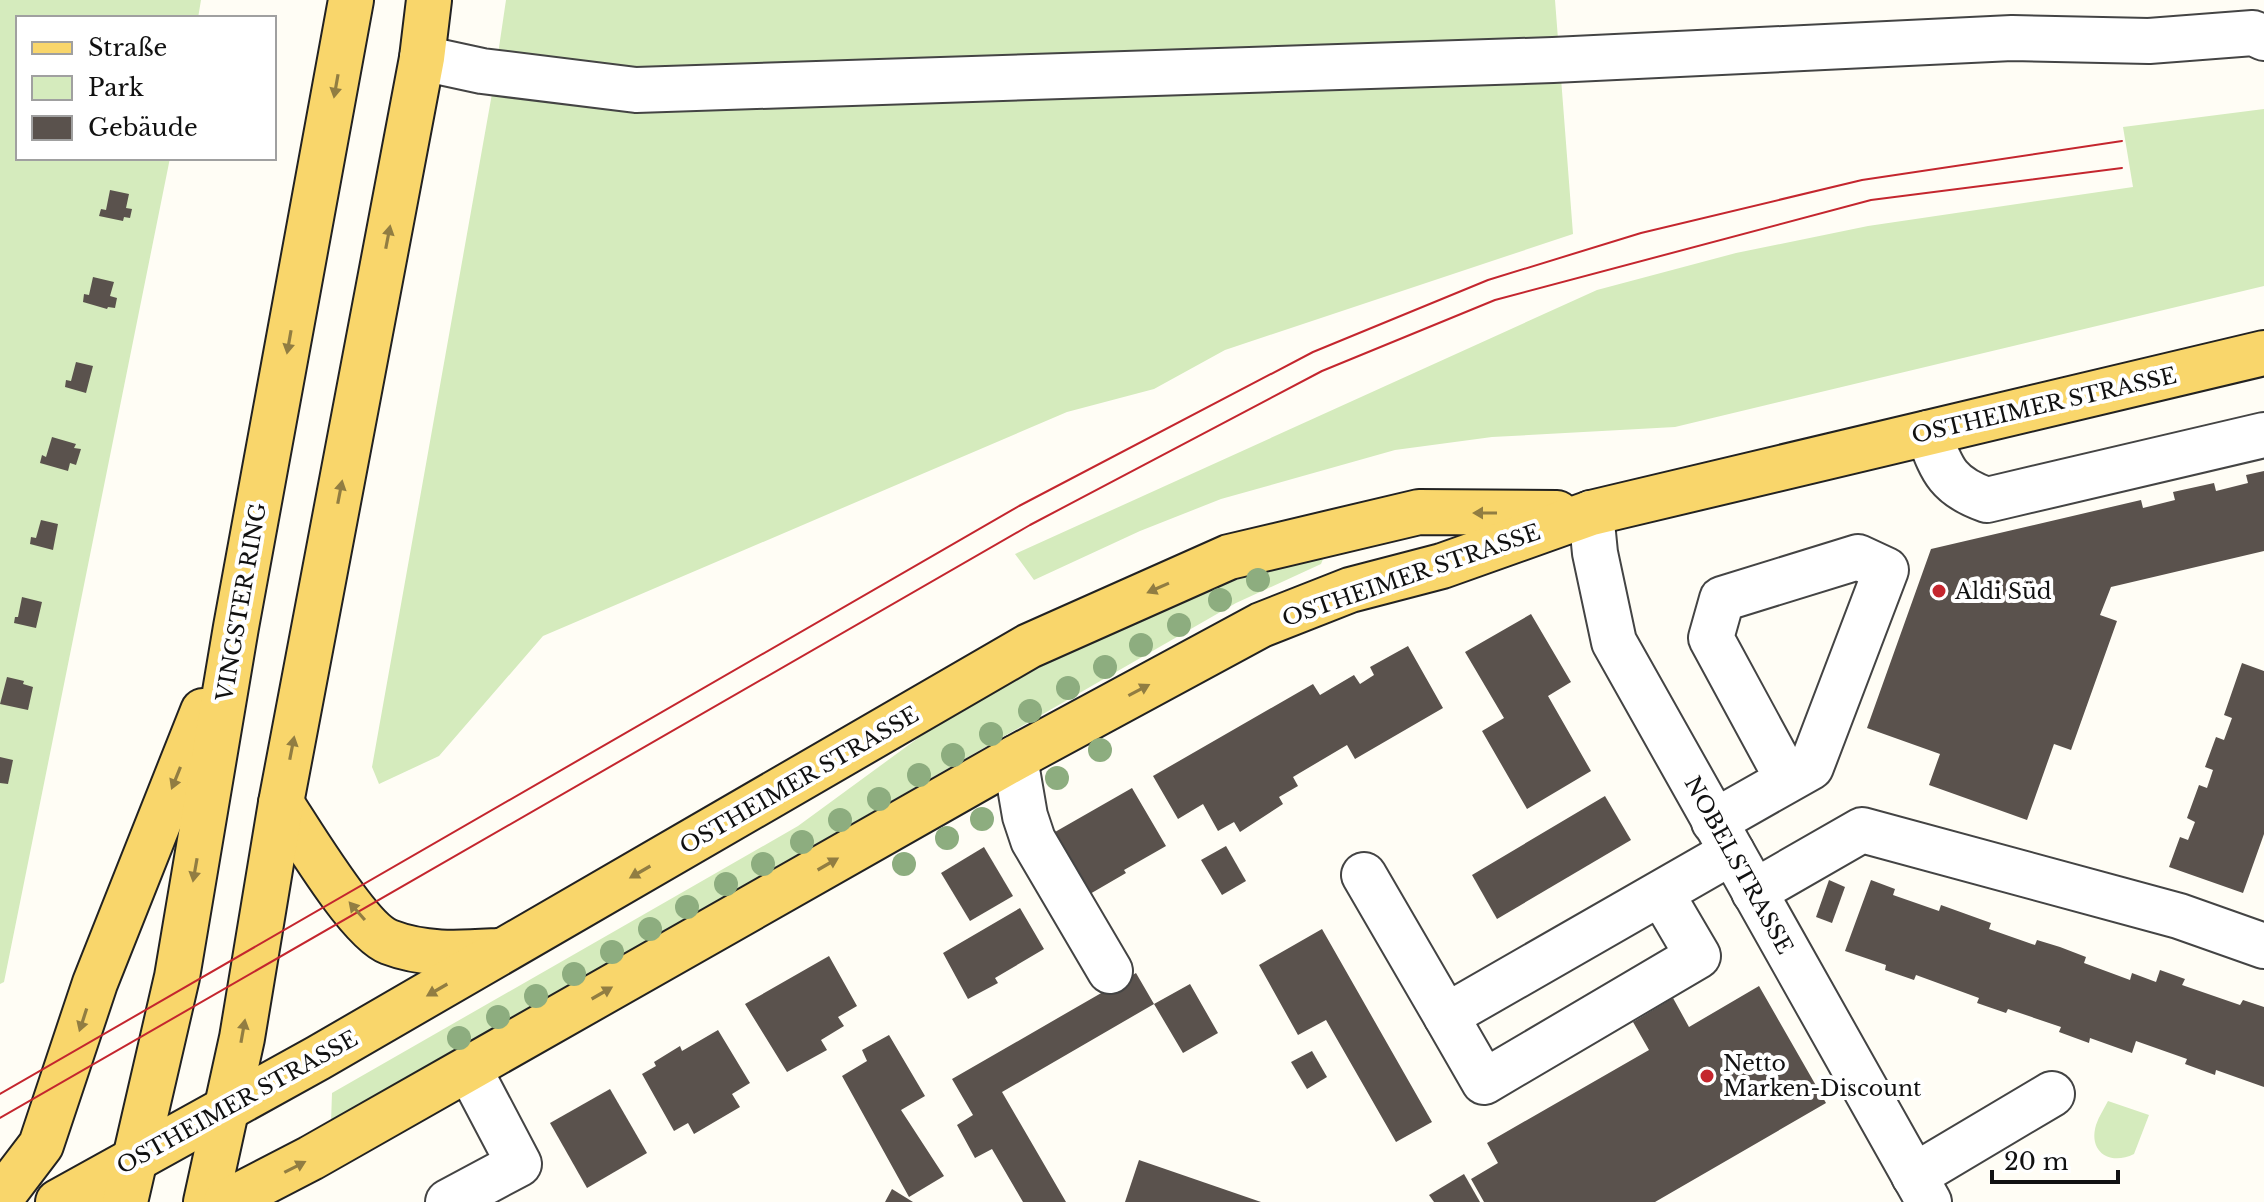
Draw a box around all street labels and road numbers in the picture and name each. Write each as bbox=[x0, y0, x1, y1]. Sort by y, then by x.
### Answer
street label: OSTHEIMER STRASSE bbox=[1909, 362, 2179, 449]
street label: VINGSTER RING bbox=[211, 501, 272, 704]
street label: OSTHEIMER STRASSE bbox=[1279, 519, 1544, 632]
street label: OSTHEIMER STRASSE bbox=[675, 701, 923, 860]
street label: NOBELSTRASSE bbox=[1678, 772, 1799, 959]
street label: OSTHEIMER STRASSE bbox=[112, 1025, 362, 1180]

